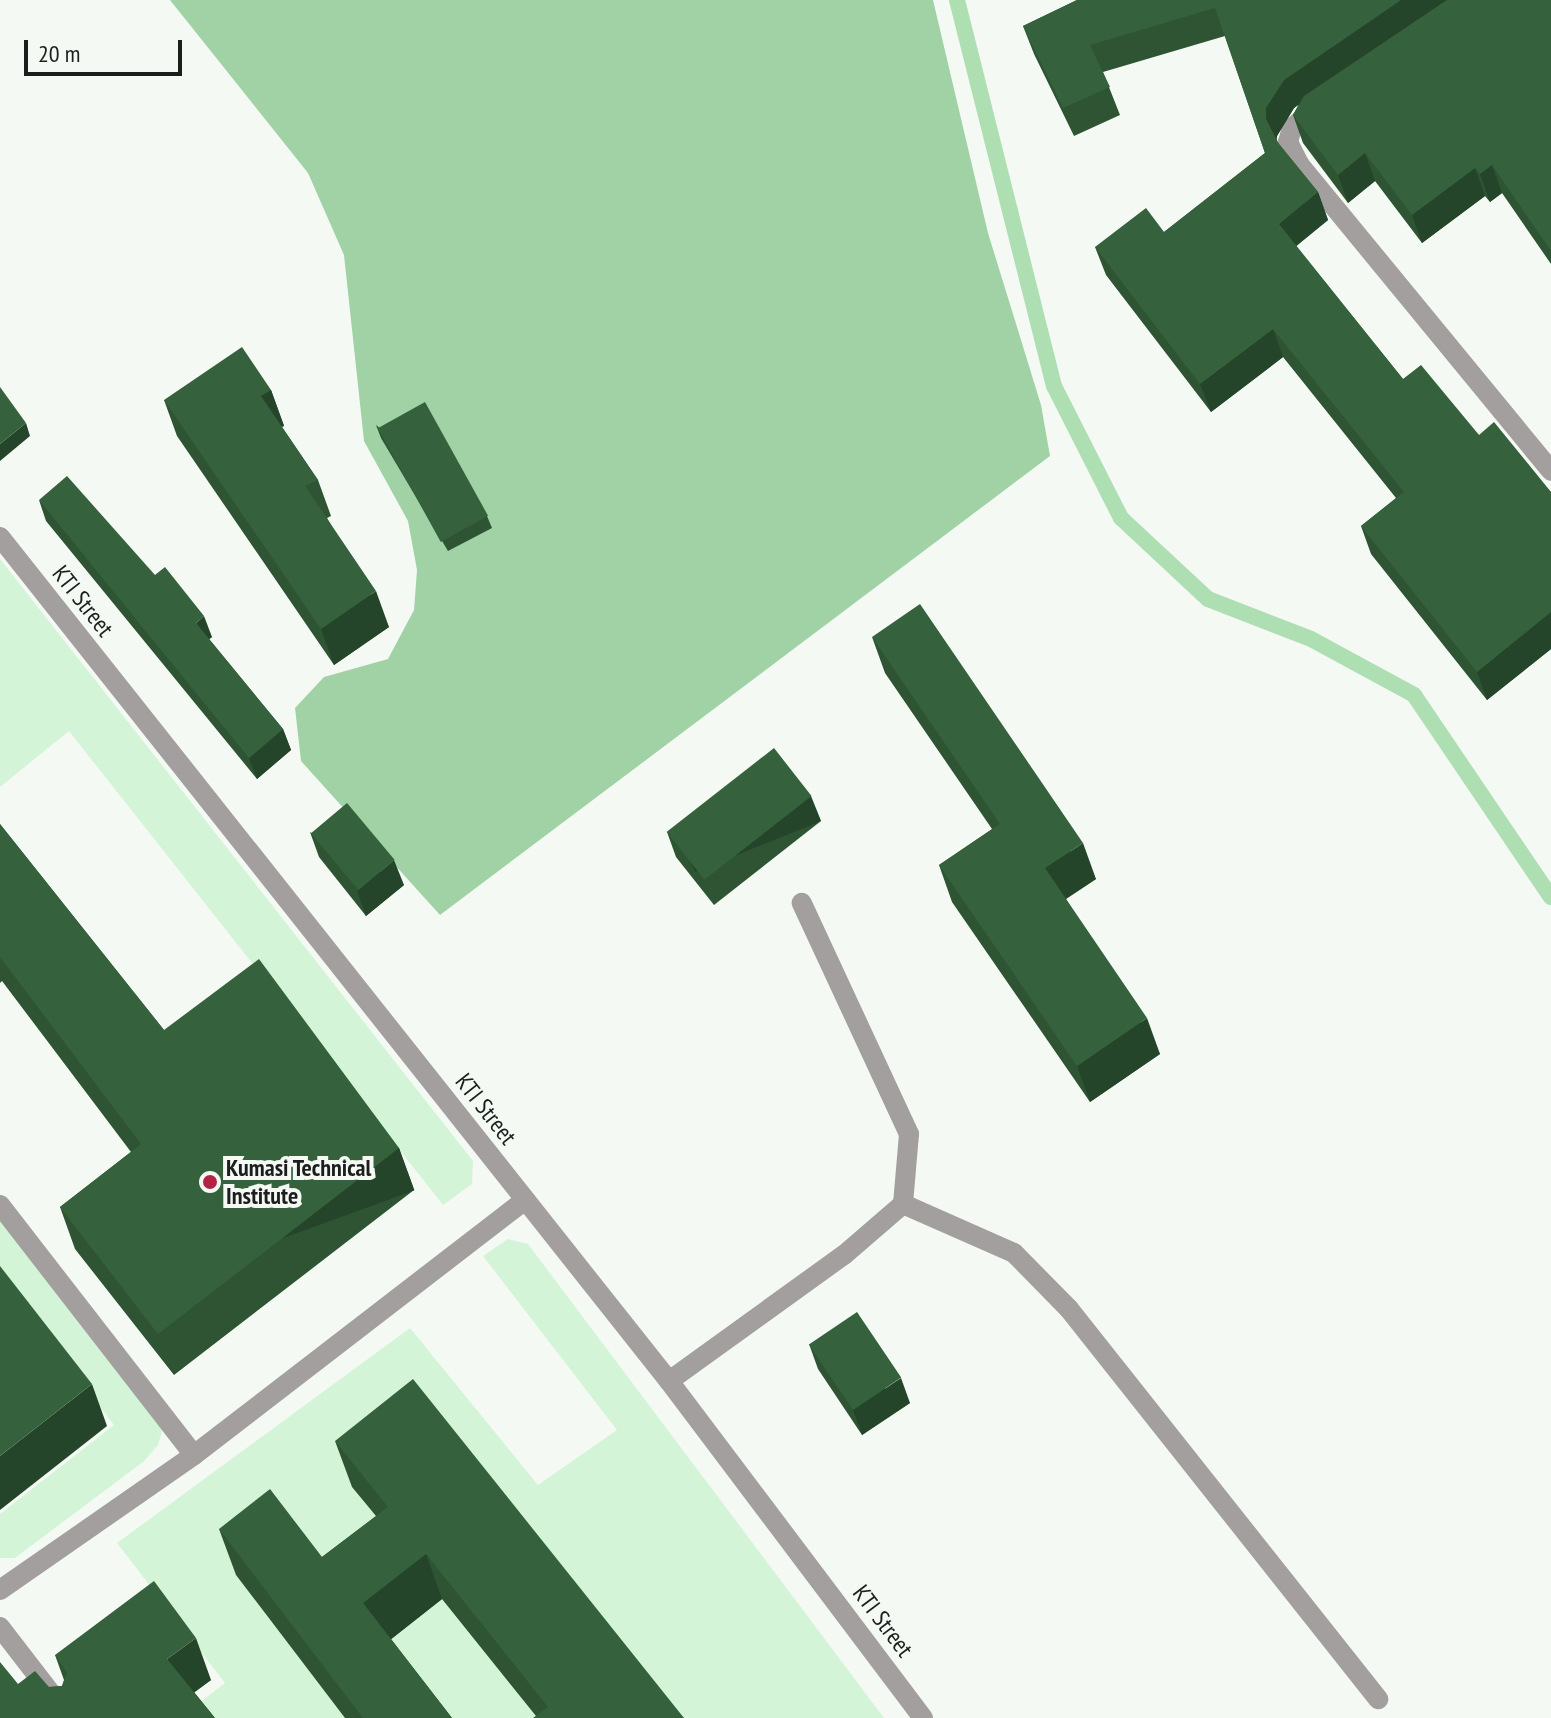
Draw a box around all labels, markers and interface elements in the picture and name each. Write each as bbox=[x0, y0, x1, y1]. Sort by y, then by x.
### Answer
scale bar bbox=[28, 24, 186, 74]
text: 20 m bbox=[38, 38, 80, 69]
street label: KTI Street bbox=[46, 560, 120, 642]
street label: KTI Street bbox=[449, 1068, 523, 1150]
place label: Kumasi Technical Institute bbox=[226, 1154, 372, 1210]
marker: Kumasi Technical Institute bbox=[201, 1173, 219, 1191]
street label: KTI Street bbox=[847, 1580, 919, 1662]

